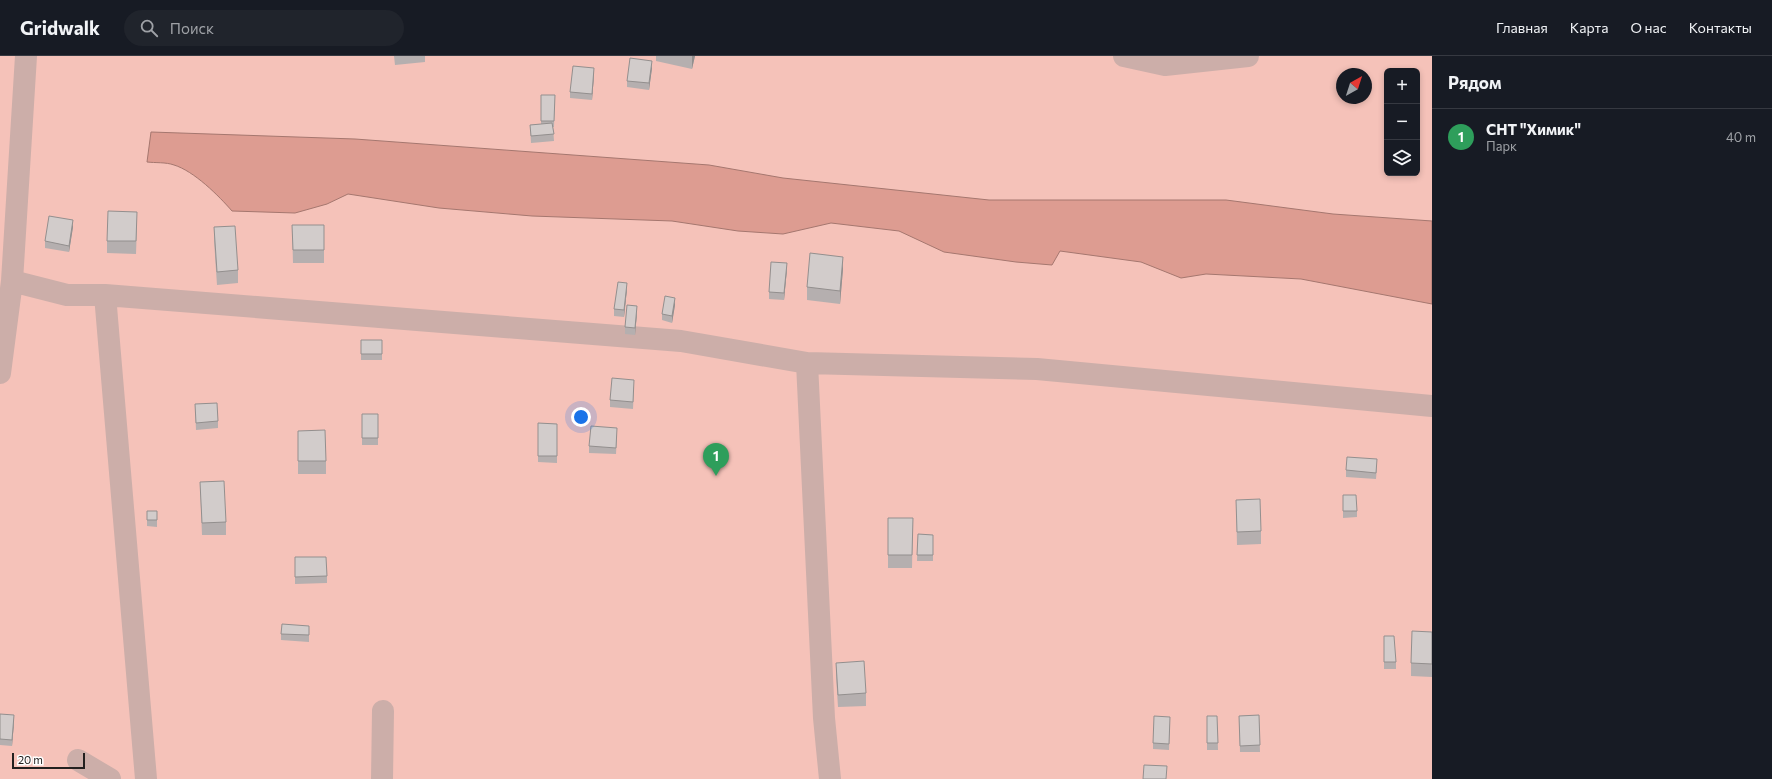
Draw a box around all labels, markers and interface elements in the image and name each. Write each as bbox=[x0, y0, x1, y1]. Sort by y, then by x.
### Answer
search box bbox=[124, 10, 404, 46]
text: Gridwalk bbox=[20, 16, 100, 39]
icon: search bbox=[138, 17, 160, 39]
text: Поиск bbox=[170, 19, 214, 37]
text: Главная bbox=[1496, 19, 1548, 36]
text: Карта bbox=[1570, 19, 1608, 36]
text: О нас bbox=[1630, 19, 1667, 36]
text: Контакты bbox=[1689, 19, 1752, 36]
north arrow bbox=[1336, 68, 1372, 104]
map controls bbox=[1384, 68, 1420, 176]
button: + bbox=[1384, 68, 1420, 104]
text: Рядом bbox=[1448, 72, 1502, 93]
button: − bbox=[1384, 104, 1420, 140]
text: СНТ "Химик" bbox=[1486, 120, 1581, 138]
text: 1 bbox=[1458, 129, 1464, 145]
text: 40 m bbox=[1726, 129, 1756, 145]
text: Парк bbox=[1486, 138, 1517, 154]
button: layers bbox=[1384, 140, 1420, 176]
your location bbox=[571, 407, 591, 427]
pin: 1 bbox=[703, 443, 729, 476]
scale bar bbox=[12, 751, 85, 770]
text: 20 m bbox=[18, 753, 43, 766]

